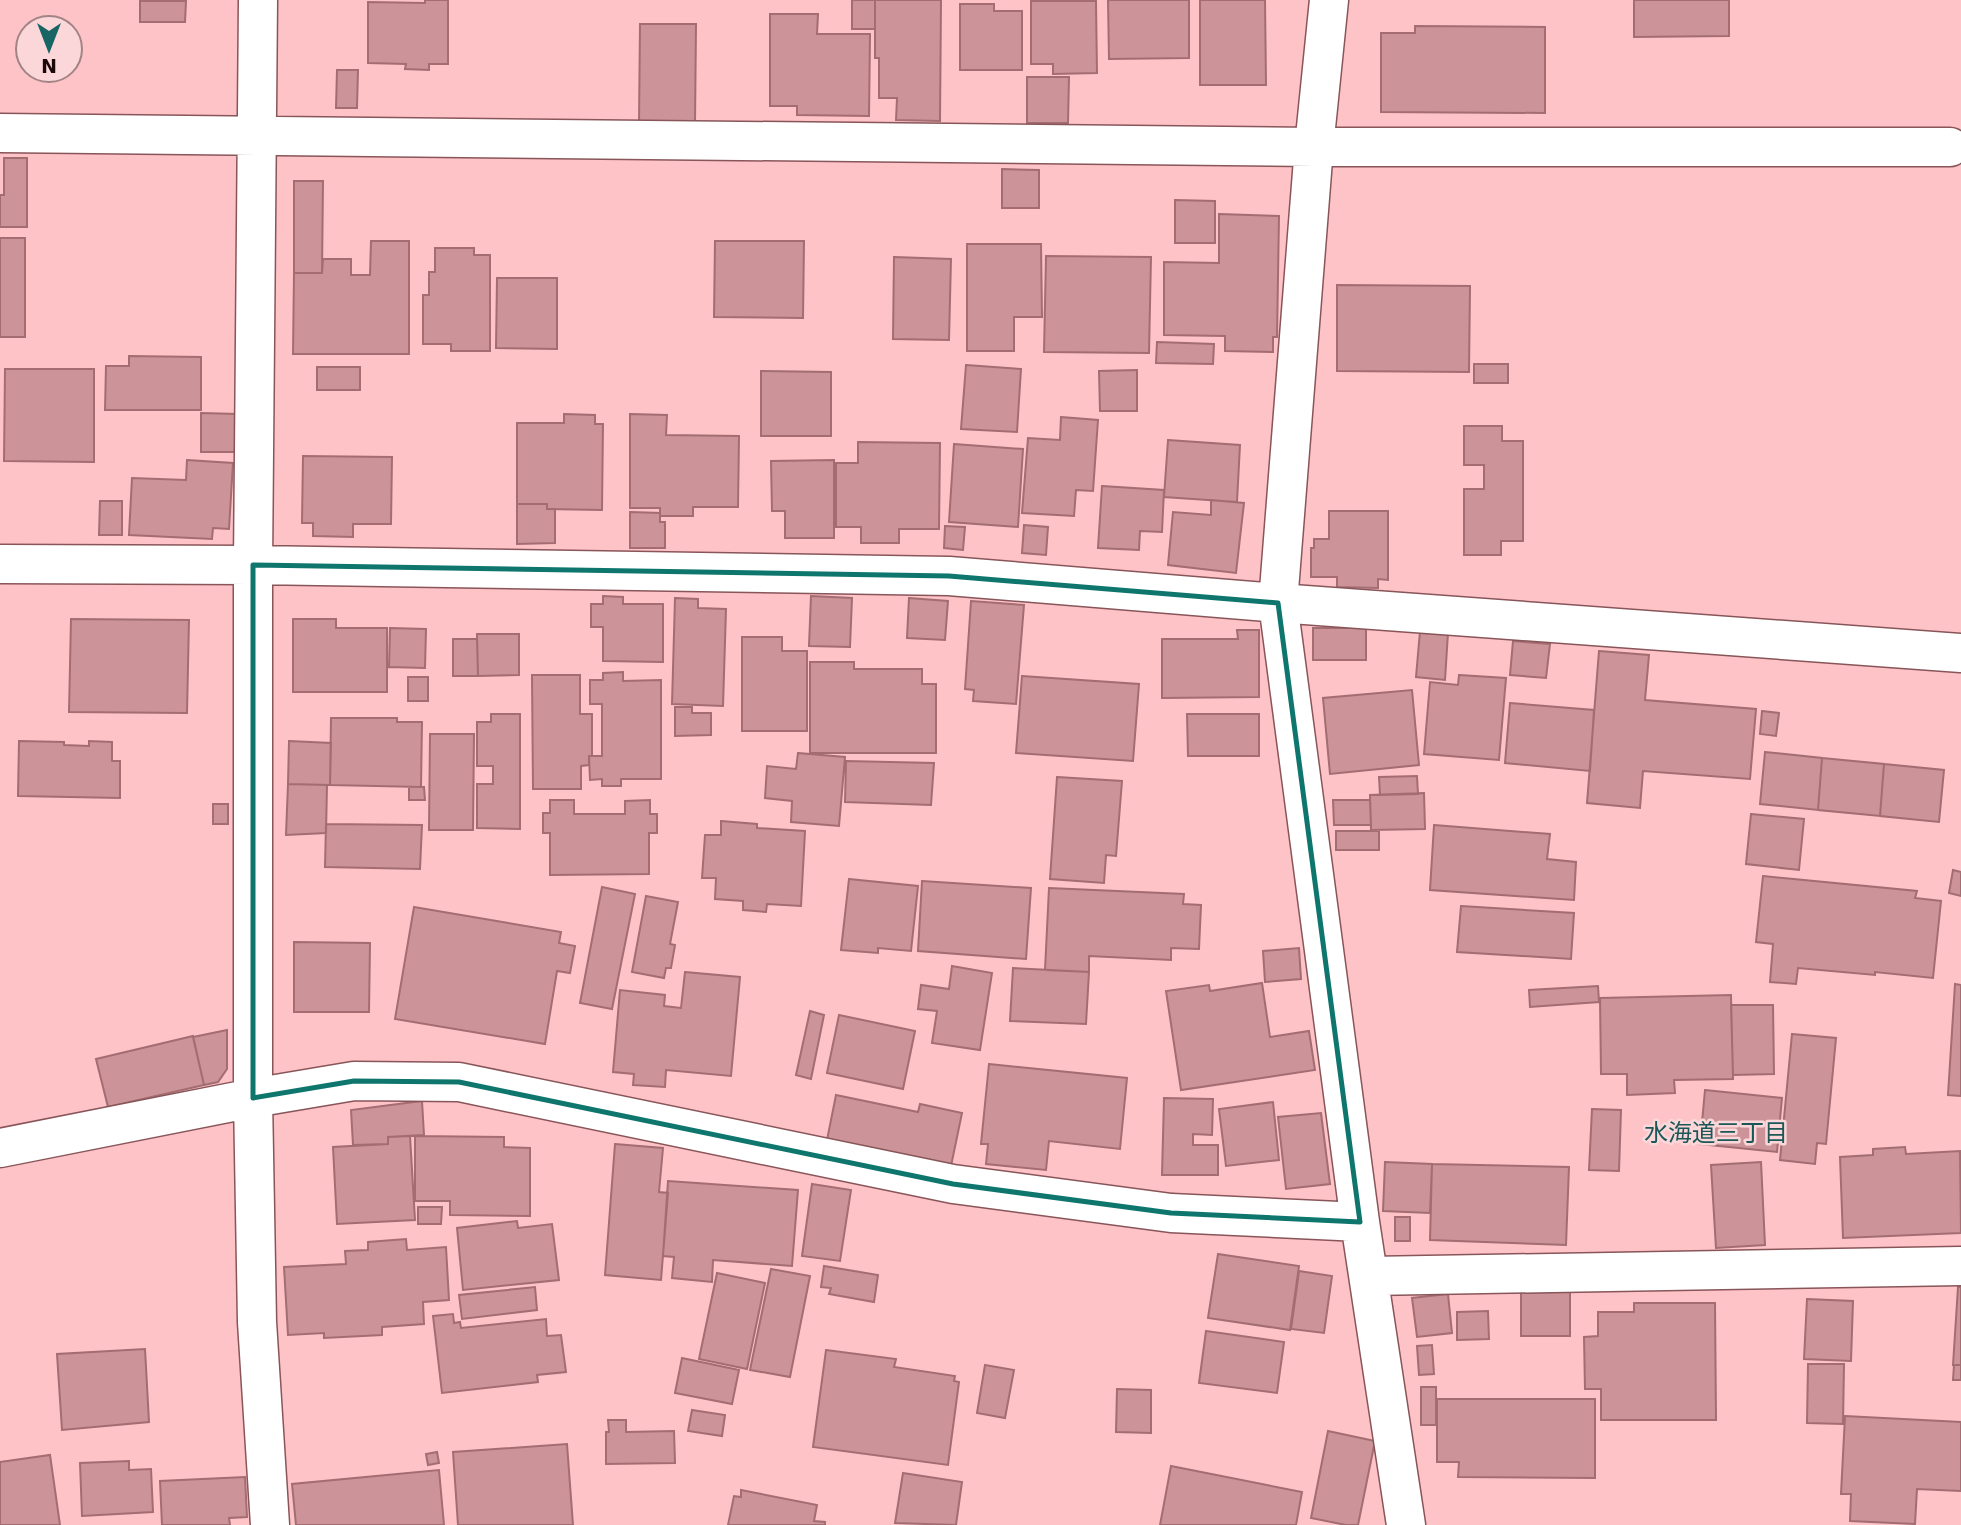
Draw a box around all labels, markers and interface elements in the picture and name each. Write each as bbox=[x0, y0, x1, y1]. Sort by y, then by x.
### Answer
north arrow bbox=[14, 14, 84, 84]
text: N bbox=[41, 55, 57, 77]
district label: 水海道三丁目 bbox=[1644, 1119, 1788, 1147]

